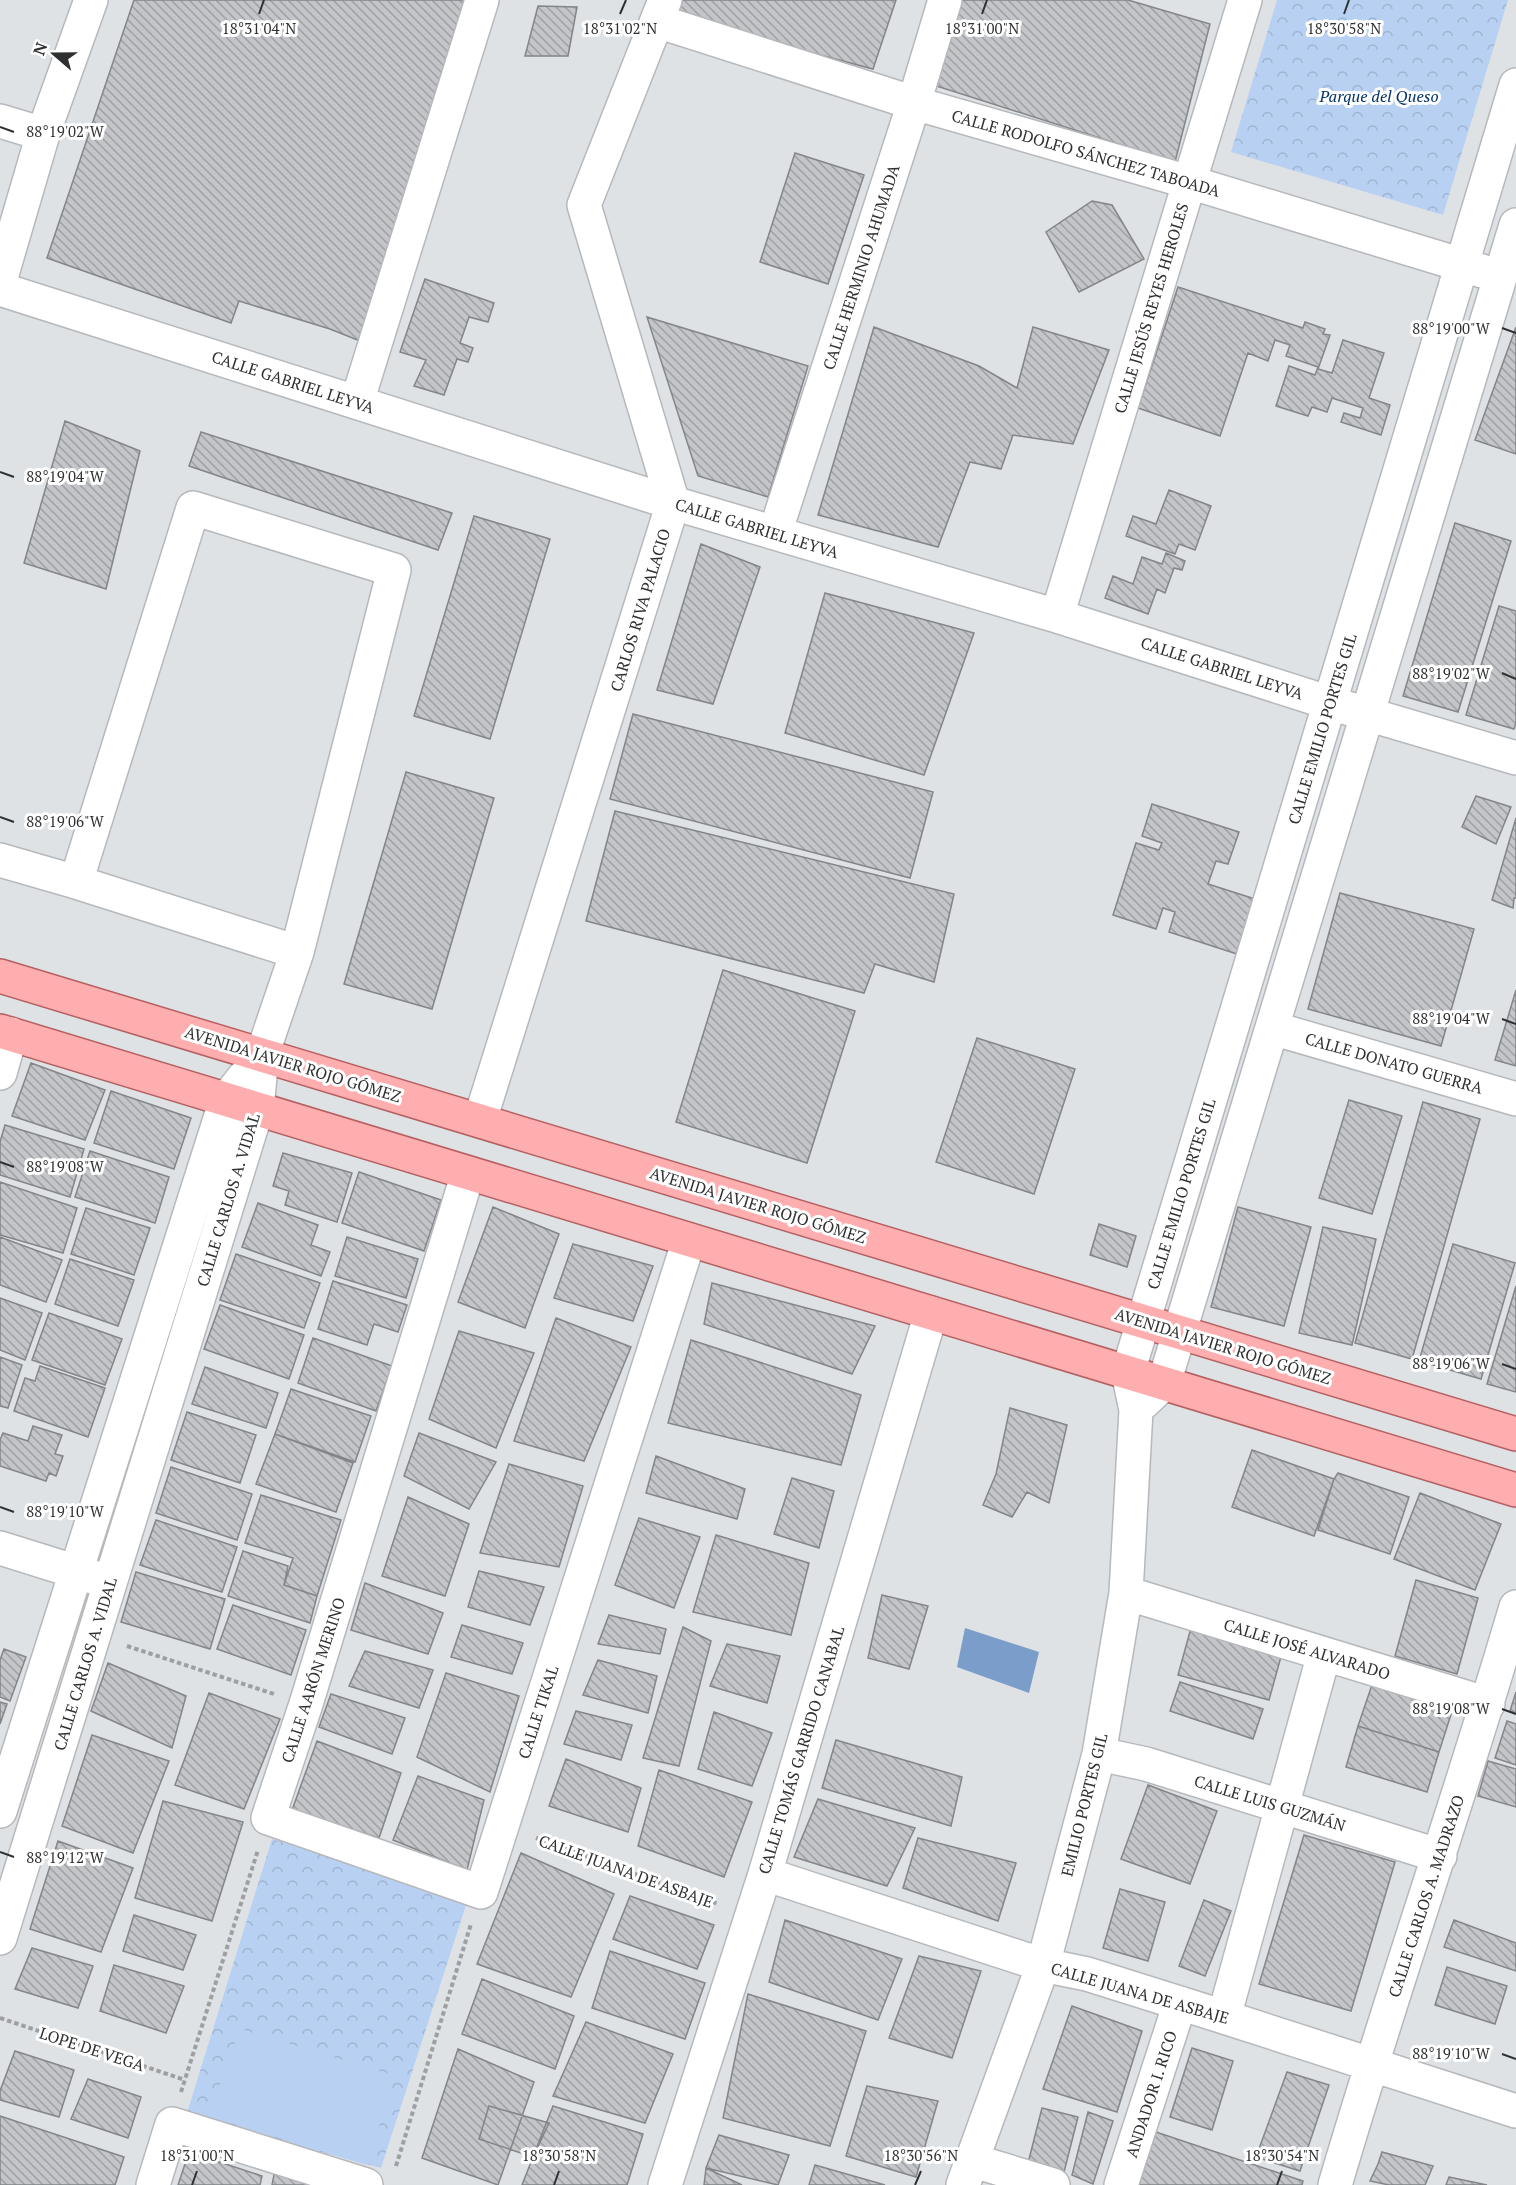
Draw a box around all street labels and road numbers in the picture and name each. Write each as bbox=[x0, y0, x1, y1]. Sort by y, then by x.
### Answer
street label: CALLE RODOLFO SÁNCHEZ TABOADA bbox=[949, 104, 1223, 202]
street label: CALLE HERMINIO AHUMADA bbox=[817, 162, 905, 372]
street label: CALLE JESÚS REYES HEROLES bbox=[1108, 200, 1194, 416]
street label: CALLE GABRIEL LEYVA bbox=[209, 345, 377, 419]
street label: CALLE GABRIEL LEYVA bbox=[673, 493, 841, 563]
street label: CARLOS RIVA PALACIO bbox=[605, 526, 675, 694]
street label: CALLE GABRIEL LEYVA bbox=[1138, 631, 1306, 705]
street label: CALLE EMILIO PORTES GIL bbox=[1283, 631, 1362, 827]
street label: AVENIDA JAVIER ROJO GÓMEZ bbox=[182, 1021, 404, 1107]
street label: CALLE DONATO GUERRA bbox=[1303, 1027, 1485, 1099]
street label: CALLE EMILIO PORTES GIL bbox=[1142, 1096, 1221, 1292]
street label: CALLE CARLOS A. VIDAL bbox=[191, 1111, 265, 1289]
street label: AVENIDA JAVIER ROJO GÓMEZ bbox=[647, 1162, 869, 1248]
street label: AVENIDA JAVIER ROJO GÓMEZ bbox=[1112, 1303, 1334, 1389]
street label: CALLE CARLOS A. VIDAL bbox=[48, 1575, 122, 1753]
street label: CALLE AARÓN MERINO bbox=[276, 1594, 350, 1766]
street label: CALLE JOSÉ ALVARADO bbox=[1221, 1613, 1393, 1685]
street label: CALLE TOMÁS GARRIDO CANABAL bbox=[753, 1623, 849, 1877]
street label: CALLE TIKAL bbox=[513, 1662, 563, 1761]
street label: EMILIO PORTES GIL bbox=[1056, 1731, 1112, 1879]
street label: CALLE LUIS GUZMÁN bbox=[1192, 1769, 1349, 1837]
street label: CALLE CARLOS A. MADRAZO bbox=[1383, 1792, 1469, 2000]
street label: CALLE JUANA DE ASBAJE bbox=[536, 1829, 716, 1913]
street label: CALLE JUANA DE ASBAJE bbox=[1048, 1957, 1232, 2029]
street label: LOPE DE VEGA bbox=[37, 2022, 147, 2076]
street label: ANDADOR I. RICO bbox=[1120, 2028, 1182, 2160]

